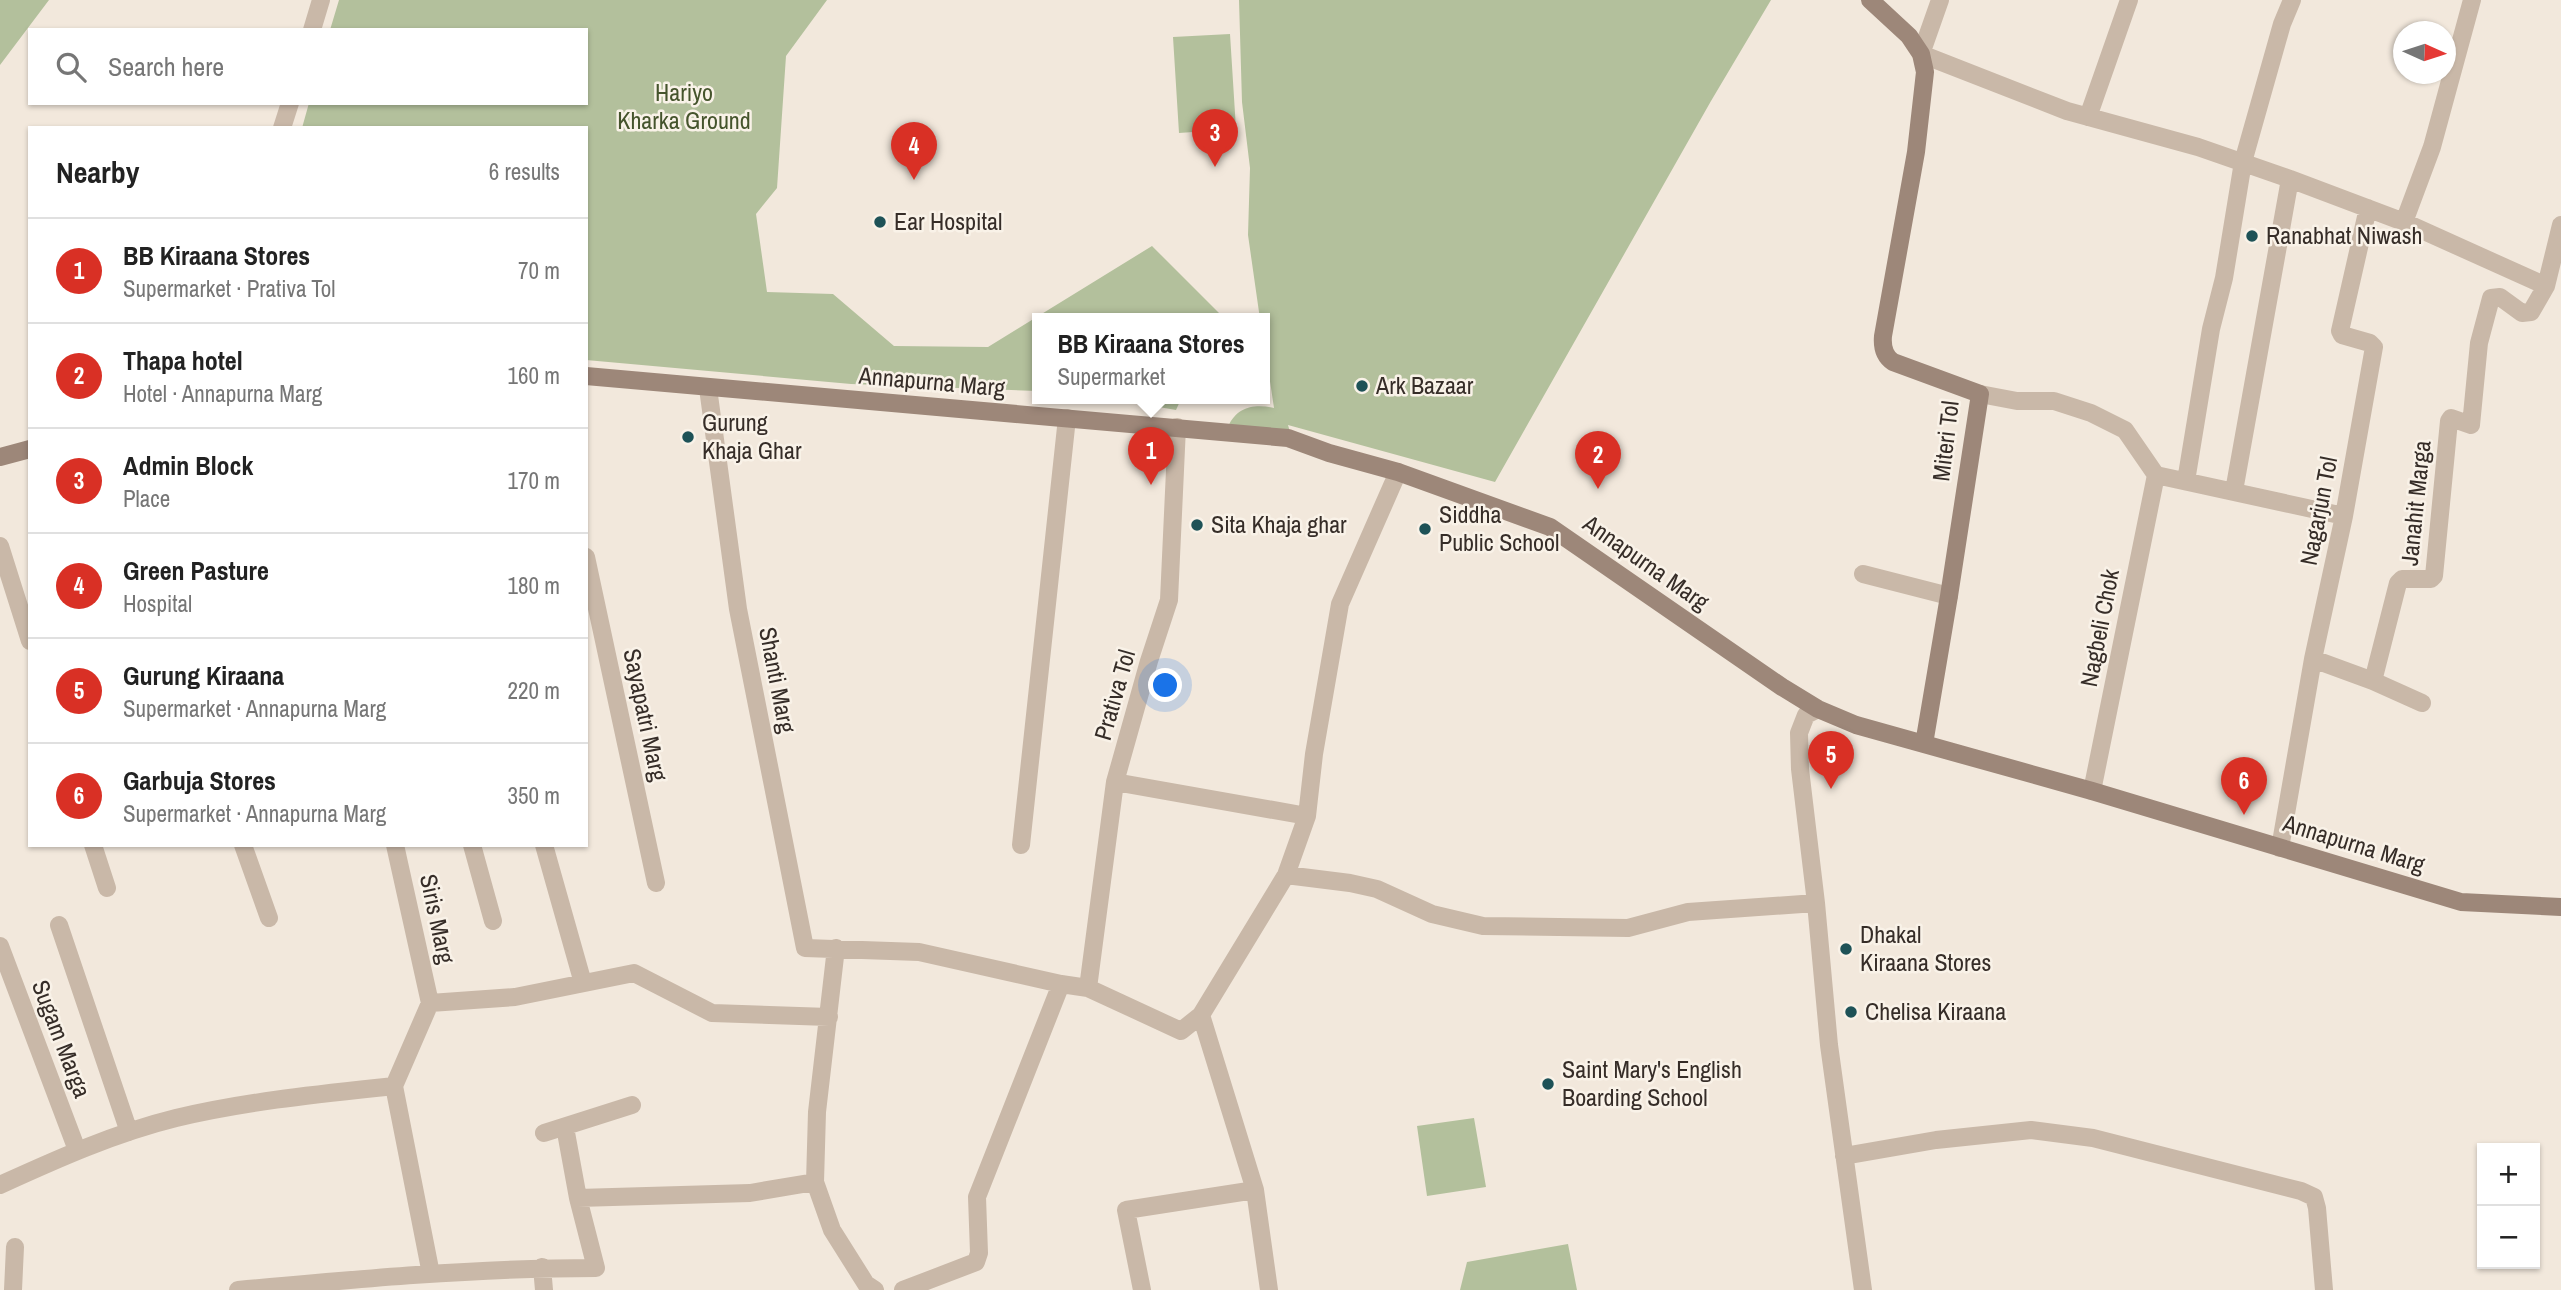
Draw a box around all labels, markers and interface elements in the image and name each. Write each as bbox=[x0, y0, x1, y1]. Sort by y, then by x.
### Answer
north arrow bbox=[2393, 21, 2456, 84]
search box bbox=[28, 28, 588, 105]
icon: search bbox=[52, 48, 90, 86]
text: Search here bbox=[108, 49, 224, 84]
park label: Hariyo Kharka Ground bbox=[617, 76, 751, 136]
pin: 3 bbox=[1192, 109, 1238, 167]
pin: 4 bbox=[891, 122, 937, 180]
text: Nearby bbox=[56, 152, 139, 192]
text: 6 results bbox=[489, 156, 560, 187]
place label: Ear Hospital bbox=[894, 205, 1002, 237]
marker: Ear Hospital bbox=[872, 214, 888, 230]
place label: Ranabhat Niwash bbox=[2266, 219, 2422, 251]
marker: Ranabhat Niwash bbox=[2244, 228, 2260, 244]
text: BB Kiraana Stores bbox=[123, 238, 310, 273]
text: 1 bbox=[74, 255, 84, 286]
text: 70 m bbox=[518, 255, 560, 286]
text: Supermarket · Prativa Tol bbox=[123, 273, 335, 304]
popup bbox=[1032, 313, 1270, 404]
text: BB Kiraana Stores bbox=[1057, 326, 1245, 361]
text: Thapa hotel bbox=[123, 343, 243, 378]
street label: Annapurna Marg bbox=[857, 359, 1007, 403]
text: 2 bbox=[74, 360, 84, 391]
text: 160 m bbox=[508, 360, 560, 391]
text: Supermarket bbox=[1057, 361, 1165, 392]
place label: Ark Bazaar bbox=[1375, 369, 1474, 401]
text: Hotel · Annapurna Marg bbox=[123, 378, 322, 409]
marker: Ark Bazaar bbox=[1354, 378, 1370, 394]
street label: Miteri Tol bbox=[1924, 399, 1966, 483]
place label: Gurung Khaja Ghar bbox=[702, 406, 802, 466]
pin: 1 bbox=[1128, 427, 1174, 485]
marker: Gurung Khaja Ghar bbox=[680, 429, 696, 445]
pin: 2 bbox=[1575, 431, 1621, 489]
street label: Janahit Marga bbox=[2393, 439, 2437, 567]
text: Admin Block bbox=[123, 448, 253, 483]
street label: Nagarjun Tol bbox=[2292, 454, 2344, 568]
text: 3 bbox=[74, 465, 84, 496]
text: 170 m bbox=[508, 465, 560, 496]
text: Place bbox=[123, 483, 170, 514]
place label: Siddha Public School bbox=[1439, 498, 1559, 558]
street label: Annapurna Marg bbox=[1577, 506, 1716, 617]
place label: Sita Khaja ghar bbox=[1211, 508, 1347, 540]
marker: Sita Khaja ghar bbox=[1189, 517, 1205, 533]
marker: Siddha Public School bbox=[1417, 521, 1433, 537]
text: Green Pasture bbox=[123, 553, 269, 588]
street label: Nagbeli Chok bbox=[2072, 566, 2126, 689]
text: 4 bbox=[74, 570, 84, 601]
text: 180 m bbox=[508, 570, 560, 601]
text: Hospital bbox=[123, 588, 192, 619]
street label: Shanti Marg bbox=[752, 624, 804, 736]
street label: Sayapatri Marg bbox=[616, 646, 676, 784]
street label: Prativa Tol bbox=[1086, 646, 1142, 744]
text: Gurung Kiraana bbox=[123, 658, 284, 693]
your location bbox=[1148, 668, 1182, 702]
text: 5 bbox=[74, 675, 84, 706]
text: 220 m bbox=[508, 675, 560, 706]
text: Supermarket · Annapurna Marg bbox=[123, 693, 386, 724]
pin: 5 bbox=[1808, 731, 1854, 789]
pin: 6 bbox=[2221, 757, 2267, 815]
text: Garbuja Stores bbox=[123, 763, 276, 798]
text: 6 bbox=[74, 780, 84, 811]
text: 350 m bbox=[508, 780, 560, 811]
text: Supermarket · Annapurna Marg bbox=[123, 798, 386, 829]
street label: Annapurna Marg bbox=[2279, 806, 2429, 880]
street label: Siris Marg bbox=[413, 871, 463, 967]
place label: Dhakal Kiraana Stores bbox=[1860, 918, 1991, 978]
marker: Dhakal Kiraana Stores bbox=[1838, 941, 1854, 957]
street label: Sugam Marga bbox=[25, 975, 99, 1102]
place label: Chelisa Kiraana bbox=[1865, 995, 2006, 1027]
marker: Chelisa Kiraana bbox=[1843, 1004, 1859, 1020]
place label: Saint Mary's English Boarding School bbox=[1562, 1053, 1742, 1113]
marker: Saint Mary's English Boarding School bbox=[1540, 1076, 1556, 1092]
map controls bbox=[2477, 1143, 2540, 1269]
button: + bbox=[2477, 1143, 2540, 1206]
button: − bbox=[2477, 1206, 2540, 1269]

